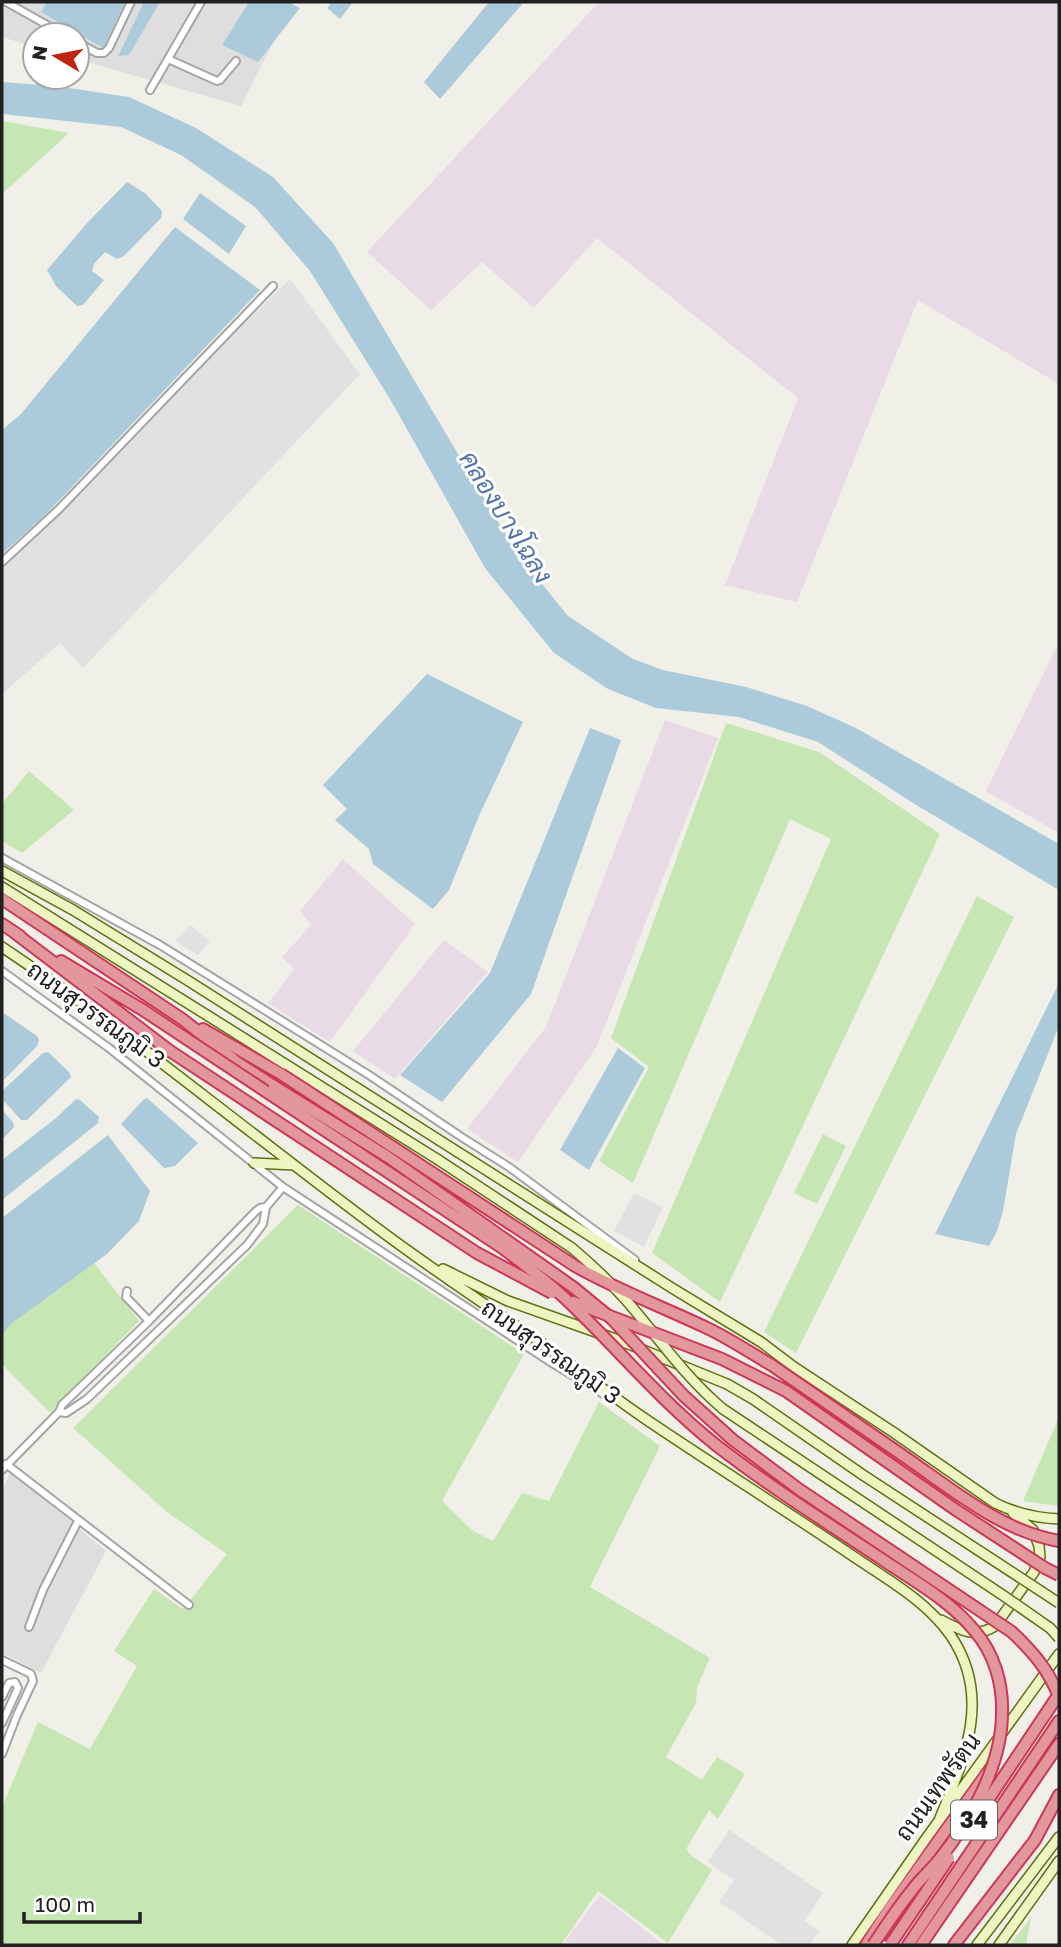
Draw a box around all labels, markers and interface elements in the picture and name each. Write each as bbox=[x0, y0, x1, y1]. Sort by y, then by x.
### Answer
north arrow bbox=[21, 21, 91, 91]
text: N bbox=[26, 44, 51, 62]
water label: คลองบางโฉลง bbox=[453, 445, 559, 589]
street label: ถนนสุวรรณภูมิ 3 bbox=[20, 954, 172, 1077]
street label: ถนนสุวรรณภูมิ 3 bbox=[474, 1292, 627, 1413]
street label: ถนนเทพรัตน bbox=[888, 1726, 986, 1846]
road number: 34 bbox=[951, 1800, 997, 1840]
scale bar bbox=[24, 1881, 140, 1925]
text: 100 m bbox=[35, 1891, 95, 1917]

